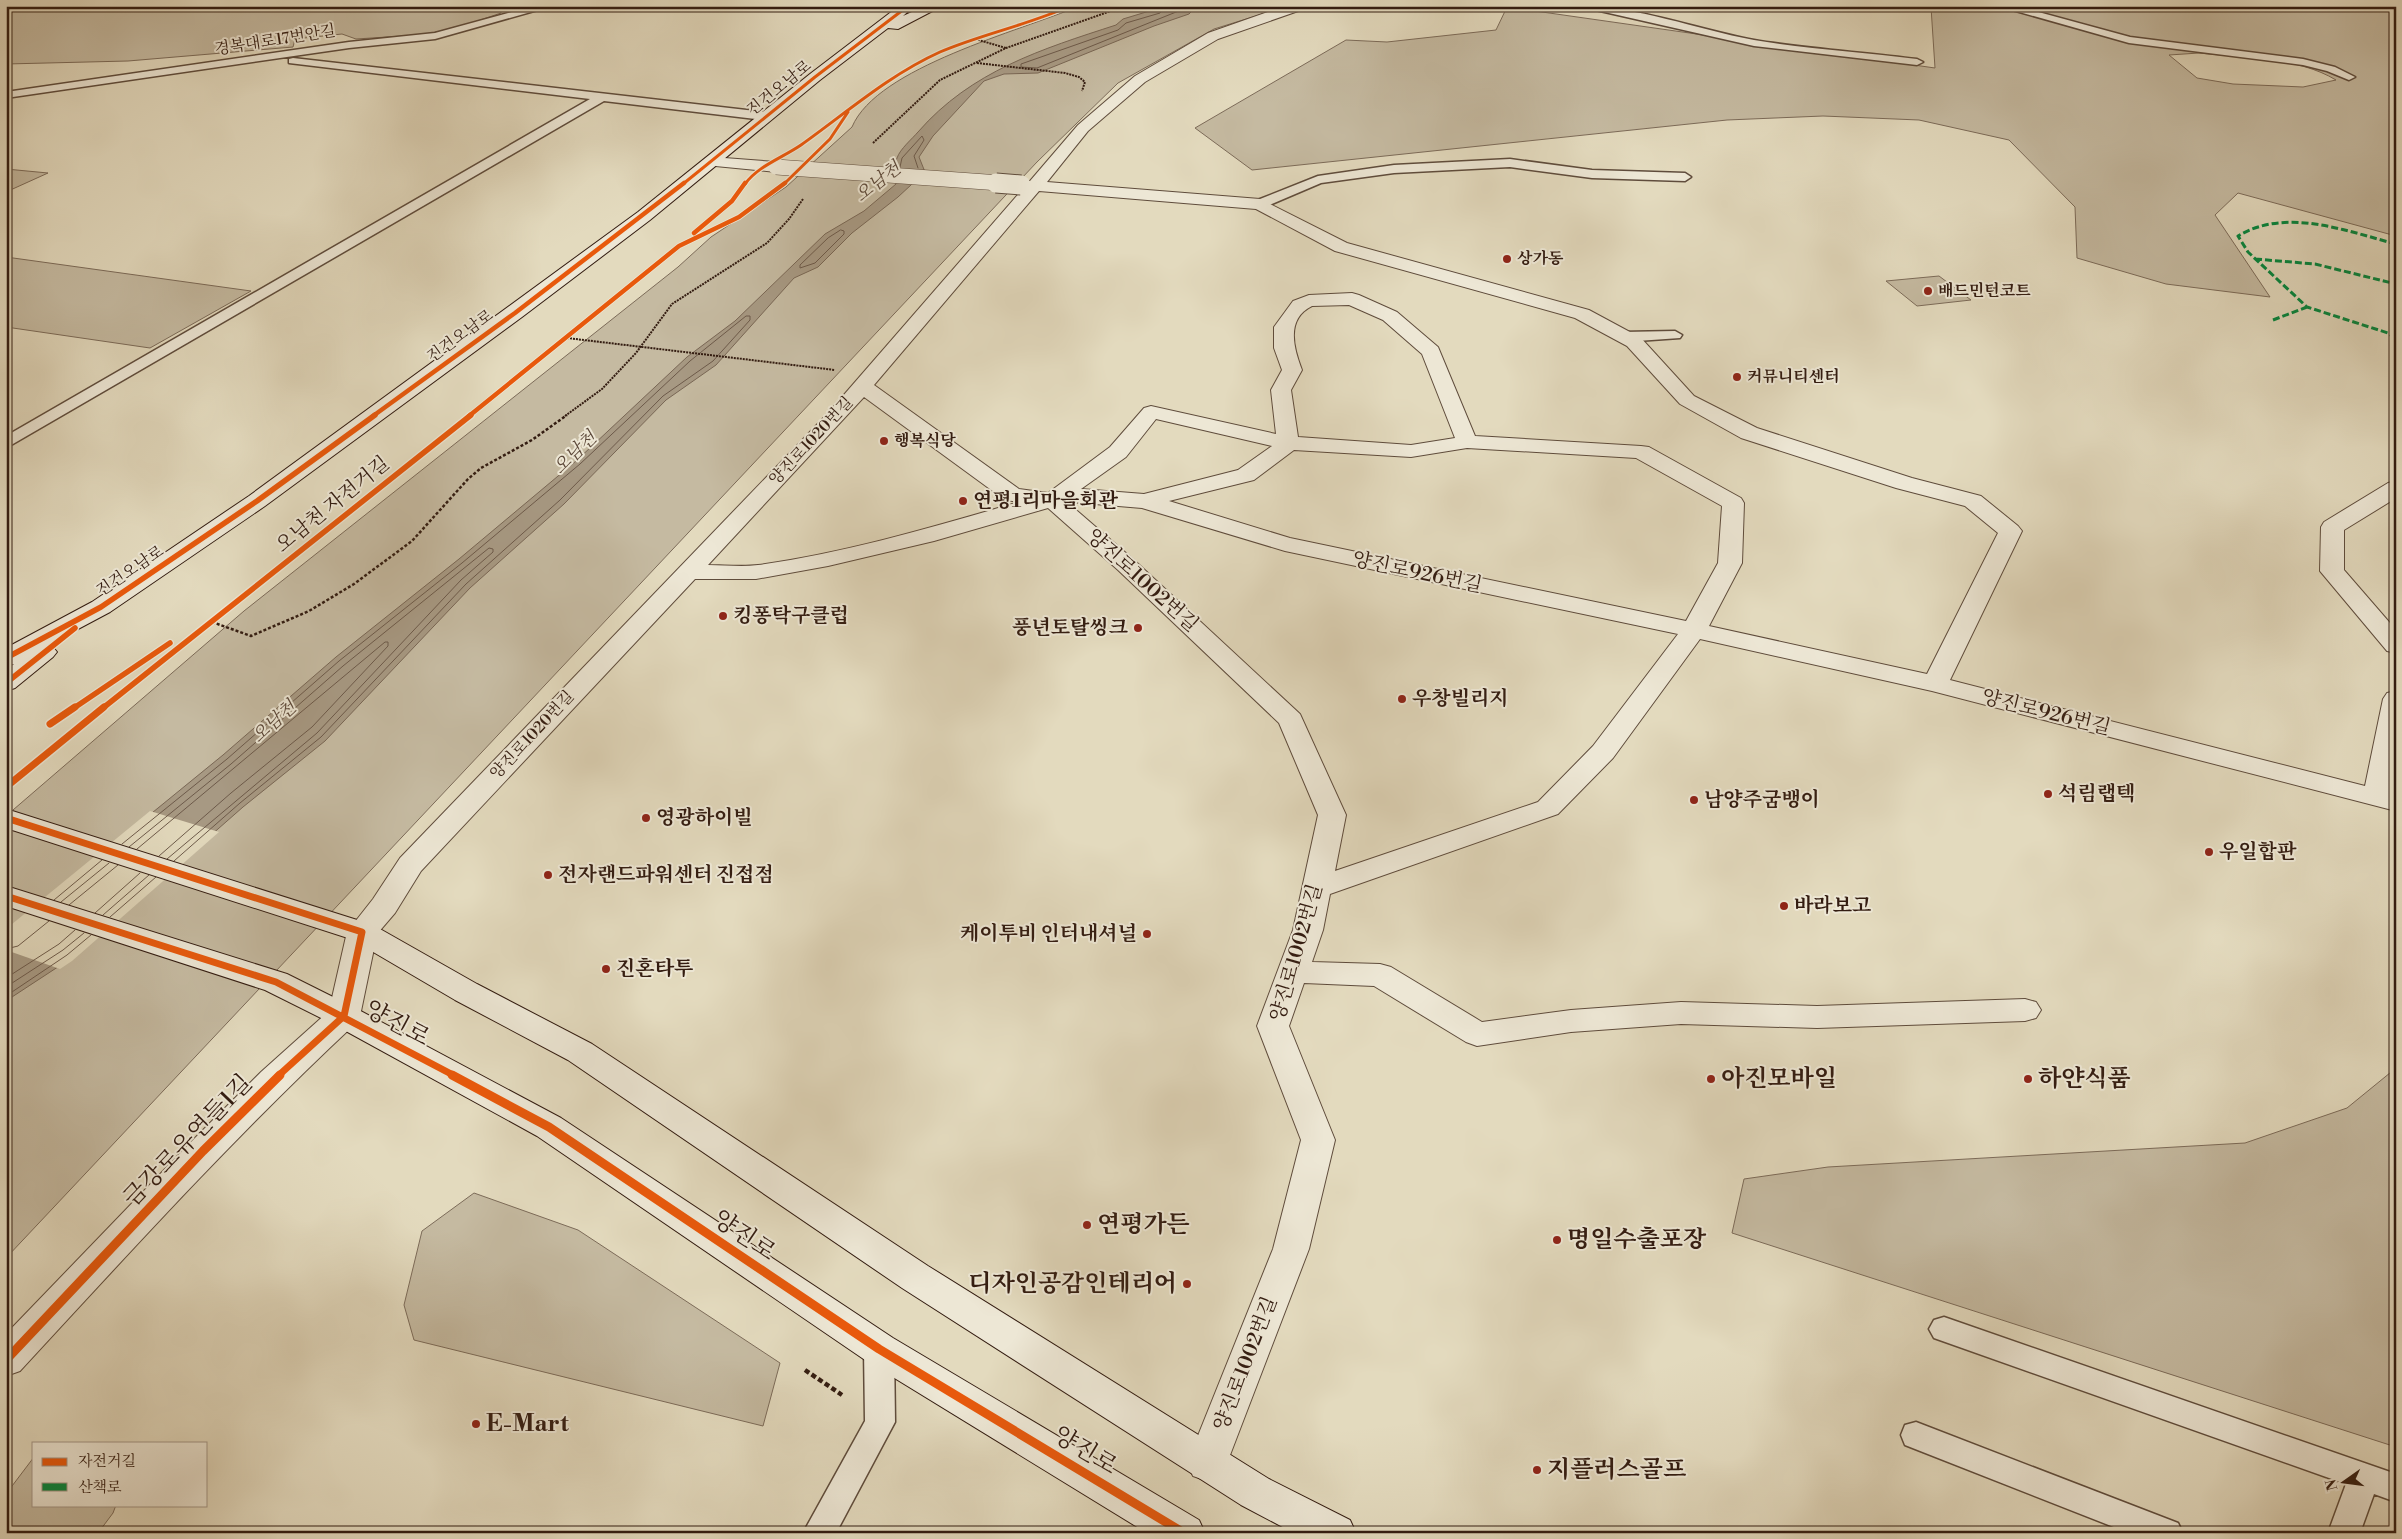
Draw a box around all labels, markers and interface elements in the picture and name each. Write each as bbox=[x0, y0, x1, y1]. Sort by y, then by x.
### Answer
street label: 경복대로17번안길 bbox=[213, 21, 337, 59]
street label: 진건오남로 bbox=[743, 56, 816, 120]
water label: 오남천 bbox=[850, 156, 907, 207]
place label: 상가동 bbox=[1517, 249, 1564, 269]
marker: 상가동 bbox=[1501, 253, 1513, 265]
place label: 배드민턴코트 bbox=[1938, 281, 2031, 301]
marker: 배드민턴코트 bbox=[1922, 285, 1934, 297]
street label: 진건오남로 bbox=[423, 305, 498, 367]
place label: 커뮤니티센터 bbox=[1747, 367, 1840, 387]
marker: 커뮤니티센터 bbox=[1731, 371, 1743, 383]
street label: 양진로1020번길 bbox=[765, 393, 857, 489]
water label: 오남천 bbox=[548, 425, 603, 479]
place label: 행복식당 bbox=[894, 431, 956, 451]
marker: 행복식당 bbox=[878, 435, 890, 447]
street label: 오남천 자전거길 bbox=[271, 451, 395, 559]
place label: 연평1리마을회관 bbox=[973, 489, 1119, 514]
marker: 연평1리마을회관 bbox=[957, 495, 969, 507]
street label: 양진로1002번길 bbox=[1081, 524, 1203, 638]
street label: 진건오남로 bbox=[92, 541, 168, 601]
street label: 양진로926번길 bbox=[1350, 547, 1484, 599]
place label: 킹퐁탁구클럽 bbox=[733, 604, 849, 629]
marker: 킹퐁탁구클럽 bbox=[717, 610, 729, 622]
place label: 풍년토탈씽크 bbox=[1012, 616, 1128, 641]
marker: 풍년토탈씽크 bbox=[1132, 622, 1144, 634]
street label: 양진로926번길 bbox=[1979, 685, 2113, 741]
street label: 양진로1020번길 bbox=[486, 687, 578, 783]
place label: 우창빌리지 bbox=[1412, 687, 1509, 712]
marker: 우창빌리지 bbox=[1396, 693, 1408, 705]
water label: 오남천 bbox=[247, 695, 302, 748]
place label: 석림랩텍 bbox=[2058, 782, 2135, 807]
place label: 남양주굼뱅이 bbox=[1704, 788, 1820, 813]
marker: 석림랩텍 bbox=[2042, 788, 2054, 800]
marker: 남양주굼뱅이 bbox=[1688, 794, 1700, 806]
place label: 영광하이빌 bbox=[656, 806, 753, 831]
marker: 영광하이빌 bbox=[640, 812, 652, 824]
place label: 우일합판 bbox=[2219, 840, 2297, 865]
marker: 우일합판 bbox=[2203, 846, 2215, 858]
place label: 전자랜드파워센터 진접점 bbox=[558, 863, 774, 888]
marker: 전자랜드파워센터 진접점 bbox=[542, 869, 554, 881]
street label: 양진로1002번길 bbox=[1265, 881, 1329, 1025]
place label: 바라보고 bbox=[1794, 894, 1871, 919]
marker: 바라보고 bbox=[1778, 900, 1790, 912]
place label: 케이투비 인터내셔널 bbox=[960, 922, 1137, 947]
marker: 케이투비 인터내셔널 bbox=[1141, 928, 1153, 940]
place label: 진혼타투 bbox=[616, 957, 693, 982]
marker: 진혼타투 bbox=[600, 963, 612, 975]
street label: 양진로 bbox=[359, 994, 435, 1054]
place label: 아진모바일 bbox=[1721, 1064, 1837, 1094]
place label: 하얀식품 bbox=[2038, 1064, 2131, 1094]
street label: 금강로유연들1길 bbox=[117, 1068, 259, 1214]
marker: 아진모바일 bbox=[1705, 1073, 1717, 1085]
marker: 하얀식품 bbox=[2022, 1073, 2034, 1085]
street label: 양진로 bbox=[707, 1204, 781, 1268]
place label: 연평가든 bbox=[1097, 1210, 1190, 1240]
marker: 연평가든 bbox=[1081, 1219, 1093, 1231]
place label: 명일수출포장 bbox=[1567, 1225, 1707, 1255]
marker: 명일수출포장 bbox=[1551, 1234, 1563, 1246]
place label: 디자인공감인테리어 bbox=[968, 1269, 1177, 1299]
marker: 디자인공감인테리어 bbox=[1181, 1278, 1193, 1290]
street label: 양진로1002번길 bbox=[1209, 1293, 1283, 1435]
place label: E-Mart bbox=[486, 1409, 569, 1439]
marker: E-Mart bbox=[470, 1418, 482, 1430]
street label: 양진로 bbox=[1047, 1420, 1123, 1482]
legend bbox=[32, 1442, 208, 1506]
text: 자전거길 bbox=[78, 1452, 136, 1471]
place label: 지플러스골프 bbox=[1547, 1455, 1686, 1485]
north arrow bbox=[2320, 1456, 2370, 1506]
marker: 지플러스골프 bbox=[1531, 1464, 1543, 1476]
text: N bbox=[2322, 1477, 2342, 1492]
text: 산책로 bbox=[78, 1478, 122, 1497]

